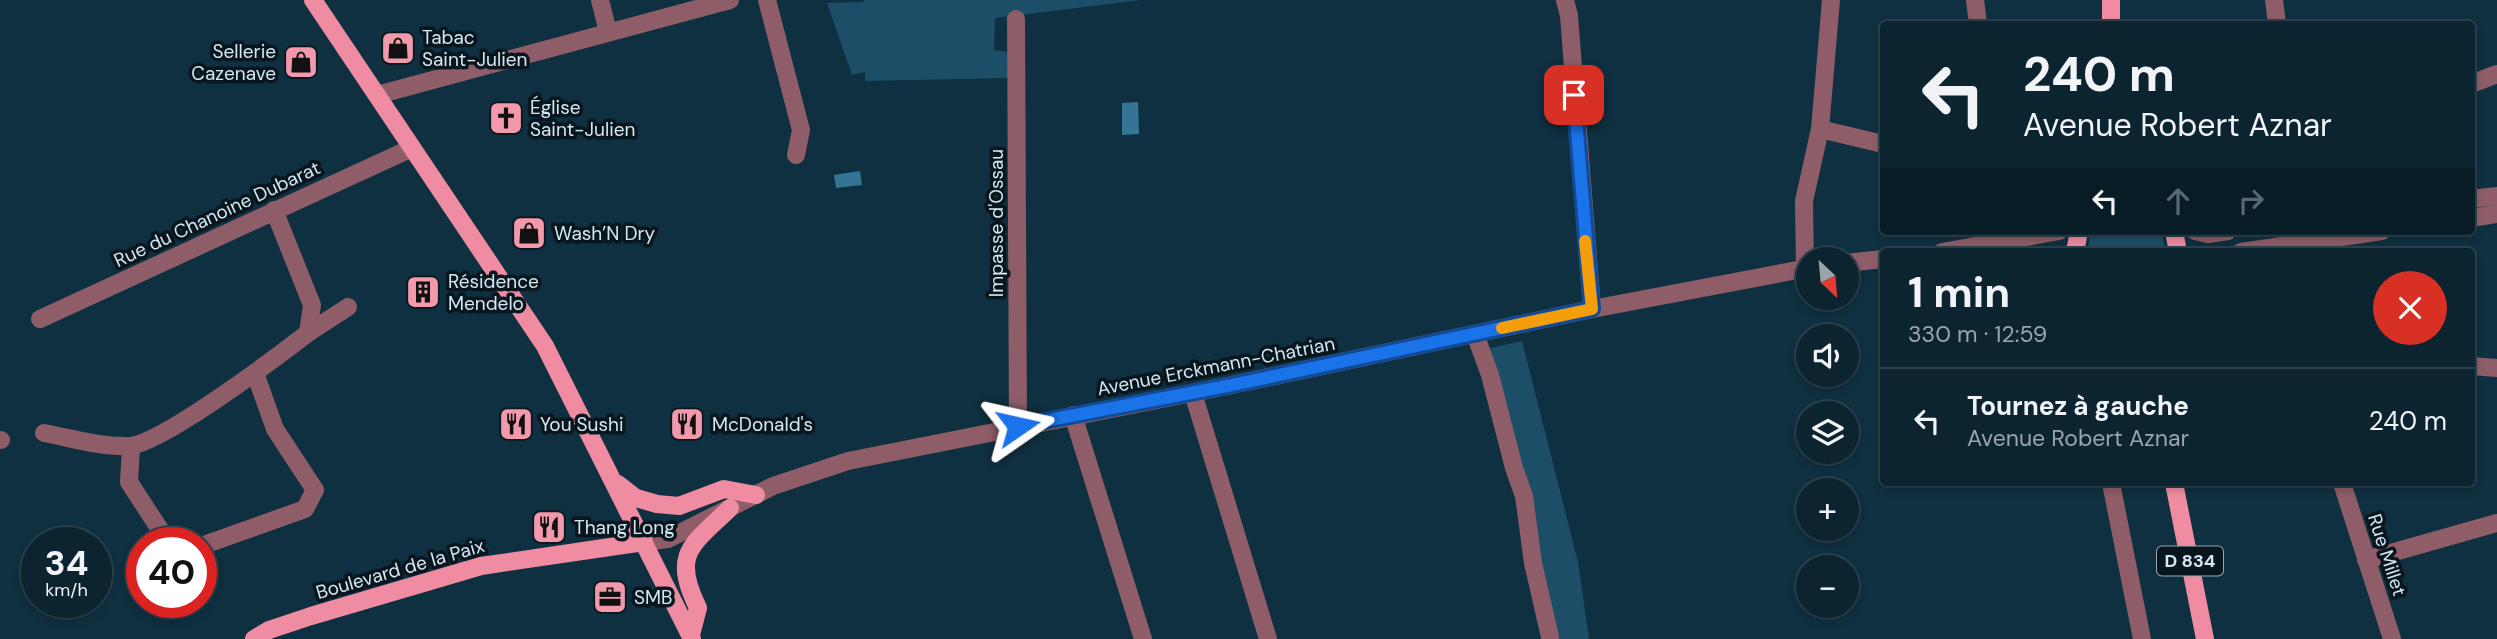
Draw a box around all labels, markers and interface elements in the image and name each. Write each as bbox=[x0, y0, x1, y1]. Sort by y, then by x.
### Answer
place label: Tabac Saint-Julien bbox=[422, 25, 527, 72]
shop icon: Tabac Saint-Julien bbox=[379, 29, 417, 67]
place label: Sellerie Cazenave bbox=[191, 39, 276, 86]
text: 240 m bbox=[2023, 42, 2175, 106]
shop icon: Sellerie Cazenave bbox=[282, 43, 320, 81]
icon: left bbox=[1908, 49, 1999, 140]
pin bbox=[1544, 65, 1604, 125]
icon: arrive bbox=[1555, 76, 1593, 114]
place label: Église Saint-Julien bbox=[530, 95, 635, 142]
church icon: Église Saint-Julien bbox=[487, 99, 525, 137]
text: Avenue Robert Aznar bbox=[2023, 104, 2332, 146]
street label: Impasse d'Ossau bbox=[984, 149, 1009, 297]
street label: Rue du Chanoine Dubarat bbox=[110, 155, 324, 273]
icon: left bbox=[2086, 182, 2124, 220]
icon: ahead bbox=[2159, 182, 2197, 220]
icon: right bbox=[2232, 182, 2270, 220]
shop icon: Wash’N Dry bbox=[510, 214, 548, 252]
place label: Wash’N Dry bbox=[554, 221, 656, 246]
north arrow bbox=[1796, 247, 1858, 310]
map controls bbox=[1796, 247, 1859, 618]
text: 1 min bbox=[1908, 265, 2010, 320]
place label: Résidence Mendelo bbox=[448, 269, 539, 316]
button: close bbox=[2373, 271, 2447, 345]
building icon: Résidence Mendelo bbox=[404, 273, 442, 311]
text: 330 m · 12:59 bbox=[1908, 319, 2047, 349]
button: sound bbox=[1796, 324, 1859, 387]
street label: Avenue Erckmann-Chatrian bbox=[1095, 331, 1337, 401]
position arrow bbox=[981, 389, 1055, 463]
text: Tournez à gauche bbox=[1967, 389, 2189, 423]
button: layers bbox=[1796, 401, 1859, 464]
icon: left bbox=[1908, 402, 1946, 440]
text: 240 m bbox=[2369, 404, 2447, 438]
restaurant icon: You Sushi bbox=[497, 405, 535, 443]
restaurant icon: McDonald's bbox=[668, 405, 706, 443]
place label: You Sushi bbox=[540, 412, 624, 437]
place label: McDonald's bbox=[712, 412, 813, 437]
text: Avenue Robert Aznar bbox=[1967, 423, 2189, 453]
button: + bbox=[1796, 478, 1859, 541]
restaurant icon: Thang Long bbox=[530, 508, 568, 546]
street label: Rue Millet bbox=[2362, 511, 2412, 599]
place label: Thang Long bbox=[574, 515, 675, 540]
speed limit sign: 40 bbox=[126, 527, 217, 618]
street label: Boulevard de la Paix bbox=[313, 533, 488, 605]
text: 34 bbox=[45, 540, 88, 586]
road number: D 834 bbox=[2157, 546, 2223, 576]
button: − bbox=[1796, 555, 1859, 618]
text: km/h bbox=[45, 578, 88, 602]
office icon: SMB bbox=[591, 578, 629, 616]
place label: SMB bbox=[634, 585, 672, 610]

